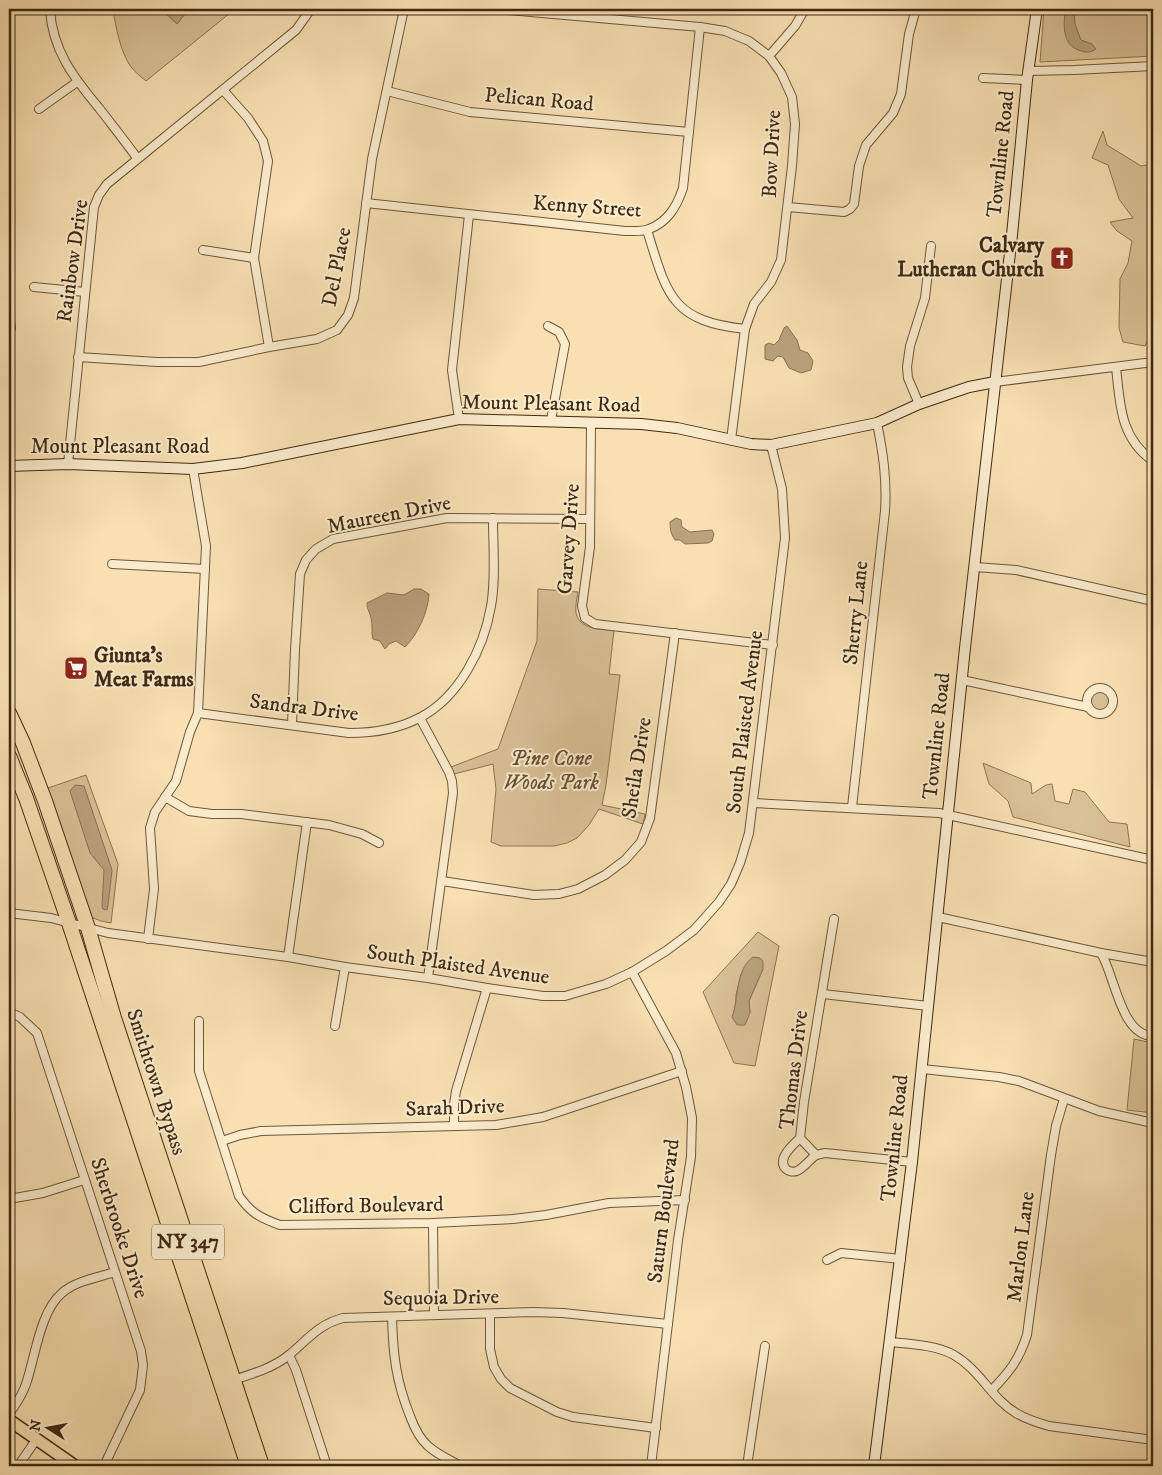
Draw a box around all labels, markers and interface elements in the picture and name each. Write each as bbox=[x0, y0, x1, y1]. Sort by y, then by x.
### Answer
street label: Pelican Road bbox=[483, 82, 595, 118]
street label: Townline Road bbox=[981, 89, 1021, 219]
street label: Bow Drive bbox=[757, 109, 787, 199]
street label: Kenny Street bbox=[532, 190, 643, 224]
street label: Rainbow Drive bbox=[51, 198, 95, 324]
street label: Del Place bbox=[317, 225, 357, 309]
place label: Calvary Lutheran Church bbox=[897, 233, 1045, 283]
church icon: Calvary Lutheran Church bbox=[1049, 245, 1075, 271]
street label: Mount Pleasant Road bbox=[461, 389, 641, 419]
street label: Mount Pleasant Road bbox=[31, 434, 210, 460]
street label: Garvey Drive bbox=[552, 483, 586, 595]
street label: Maureen Drive bbox=[325, 490, 453, 540]
street label: Sherry Lane bbox=[838, 559, 874, 666]
street label: South Plaisted Avenue bbox=[721, 629, 769, 815]
place label: Giunta's Meat Farms bbox=[94, 643, 194, 693]
supermarket icon: Giunta's Meat Farms bbox=[63, 655, 89, 681]
street label: Townline Road bbox=[917, 671, 957, 801]
street label: Sandra Drive bbox=[248, 688, 360, 728]
street label: Sheila Drive bbox=[616, 715, 658, 821]
park label: Pine Cone Woods Park bbox=[503, 746, 599, 796]
street label: South Plaisted Avenue bbox=[365, 939, 551, 991]
street label: Smithtown Bypass bbox=[120, 1006, 192, 1158]
street label: Thomas Drive bbox=[774, 1009, 814, 1131]
street label: Townline Road bbox=[875, 1073, 915, 1203]
street label: Sarah Drive bbox=[405, 1093, 505, 1123]
street label: Saturn Boulevard bbox=[642, 1137, 686, 1285]
street label: Sherbrooke Drive bbox=[84, 1154, 154, 1302]
street label: Marlon Lane bbox=[1001, 1190, 1041, 1304]
street label: Clifford Boulevard bbox=[288, 1192, 444, 1220]
road number: NY 347 bbox=[152, 1224, 224, 1260]
street label: Sequoia Drive bbox=[383, 1284, 500, 1312]
north arrow bbox=[22, 1402, 72, 1452]
text: N bbox=[26, 1418, 46, 1433]

